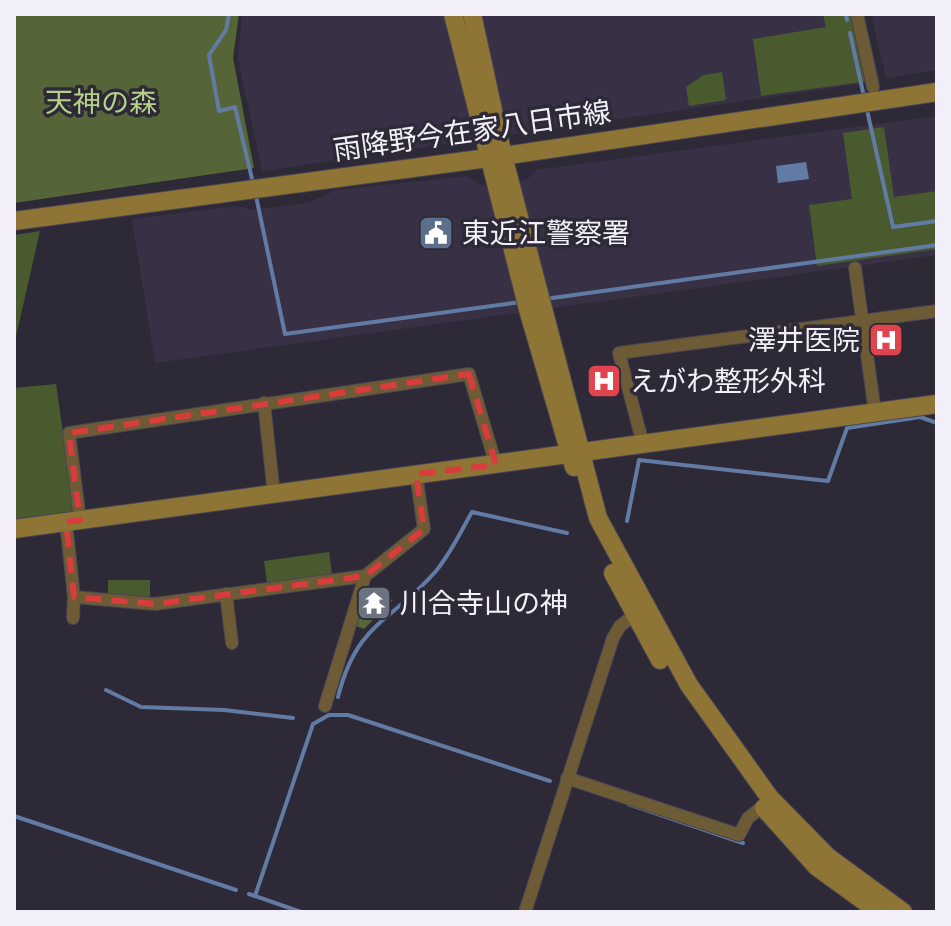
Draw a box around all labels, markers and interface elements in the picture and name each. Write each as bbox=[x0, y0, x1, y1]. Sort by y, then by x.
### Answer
park label: 天神の森 bbox=[45, 82, 157, 123]
street label: 雨降野今在家八日市線 bbox=[331, 91, 613, 171]
place label: 東近江警察署 bbox=[462, 213, 630, 254]
public building icon: 東近江警察署 bbox=[417, 214, 455, 252]
place label: 澤井医院 bbox=[748, 320, 860, 361]
hospital icon: 澤井医院 bbox=[867, 321, 905, 359]
place label: えがわ整形外科 bbox=[630, 361, 826, 402]
hospital icon: えがわ整形外科 bbox=[585, 362, 623, 400]
place label: 川合寺山の神 bbox=[400, 583, 568, 624]
temple icon: 川合寺山の神 bbox=[355, 584, 393, 622]

